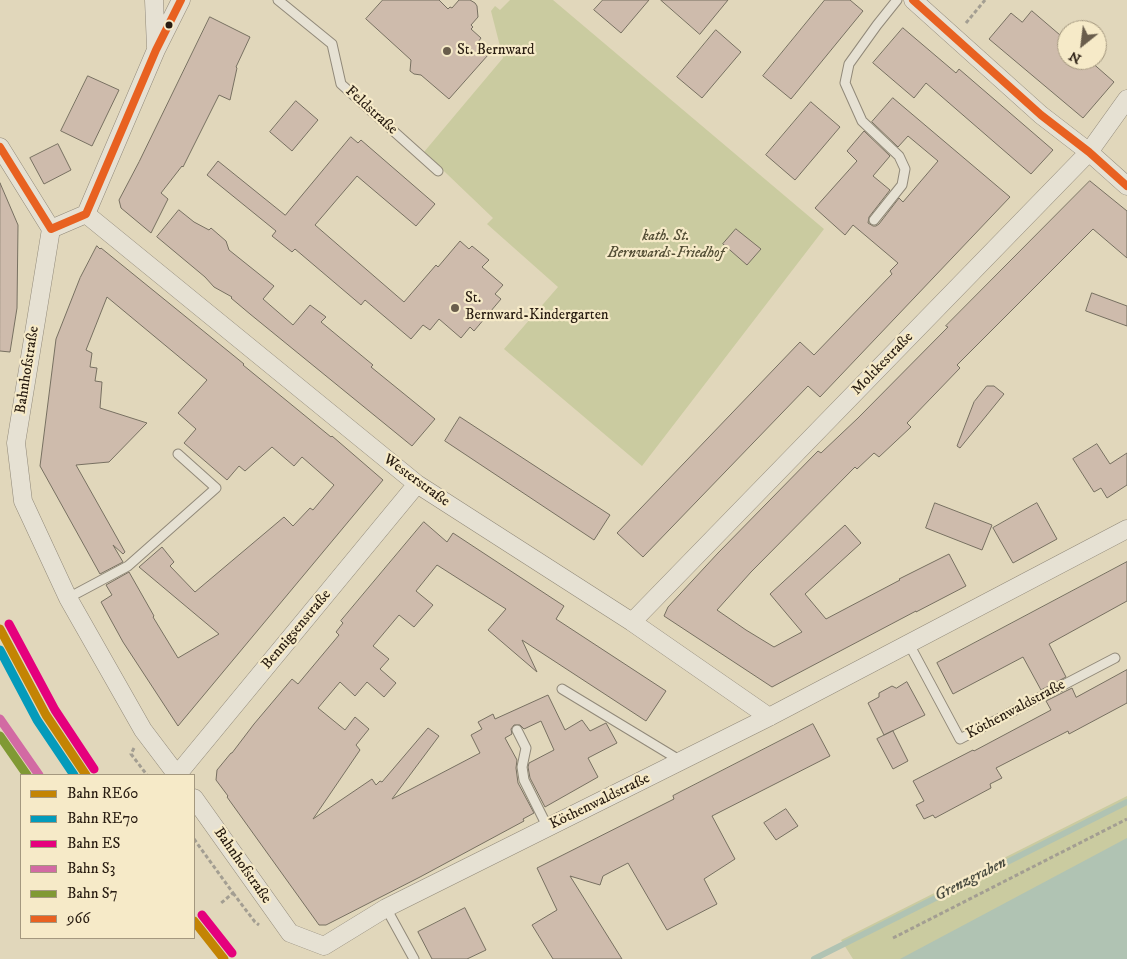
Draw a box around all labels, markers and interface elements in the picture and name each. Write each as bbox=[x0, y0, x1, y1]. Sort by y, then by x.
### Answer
unlabelled marker bbox=[164, 20, 174, 30]
north arrow bbox=[1057, 20, 1107, 70]
place label: St. Bernward bbox=[457, 42, 534, 60]
marker: St. Bernward bbox=[441, 45, 453, 57]
text: N bbox=[1066, 47, 1085, 68]
street label: Feldstraße bbox=[341, 83, 401, 139]
park label: kath. St. Bernwards-Friedhof bbox=[608, 228, 724, 263]
place label: St. Bernward-Kindergarten bbox=[465, 290, 609, 325]
marker: St. Bernward-Kindergarten bbox=[449, 302, 461, 314]
street label: Bahnhofstraße bbox=[12, 325, 44, 415]
street label: Moltkestraße bbox=[849, 329, 917, 399]
street label: Westerstraße bbox=[379, 451, 453, 511]
street label: Bennigsenstraße bbox=[258, 586, 336, 674]
street label: Köthenwaldstraße bbox=[964, 676, 1068, 744]
street label: Köthenwaldstraße bbox=[547, 770, 653, 834]
legend bbox=[20, 774, 195, 939]
text: Bahn RE60 bbox=[67, 784, 138, 803]
text: Bahn RE70 bbox=[67, 809, 138, 828]
street label: Bahnhofstraße bbox=[209, 825, 275, 907]
text: Bahn ES bbox=[67, 834, 120, 853]
water label: Grenzgraben bbox=[932, 854, 1010, 906]
text: Bahn S3 bbox=[67, 859, 115, 878]
text: Bahn S7 bbox=[67, 884, 118, 903]
text: 966 bbox=[67, 909, 90, 928]

